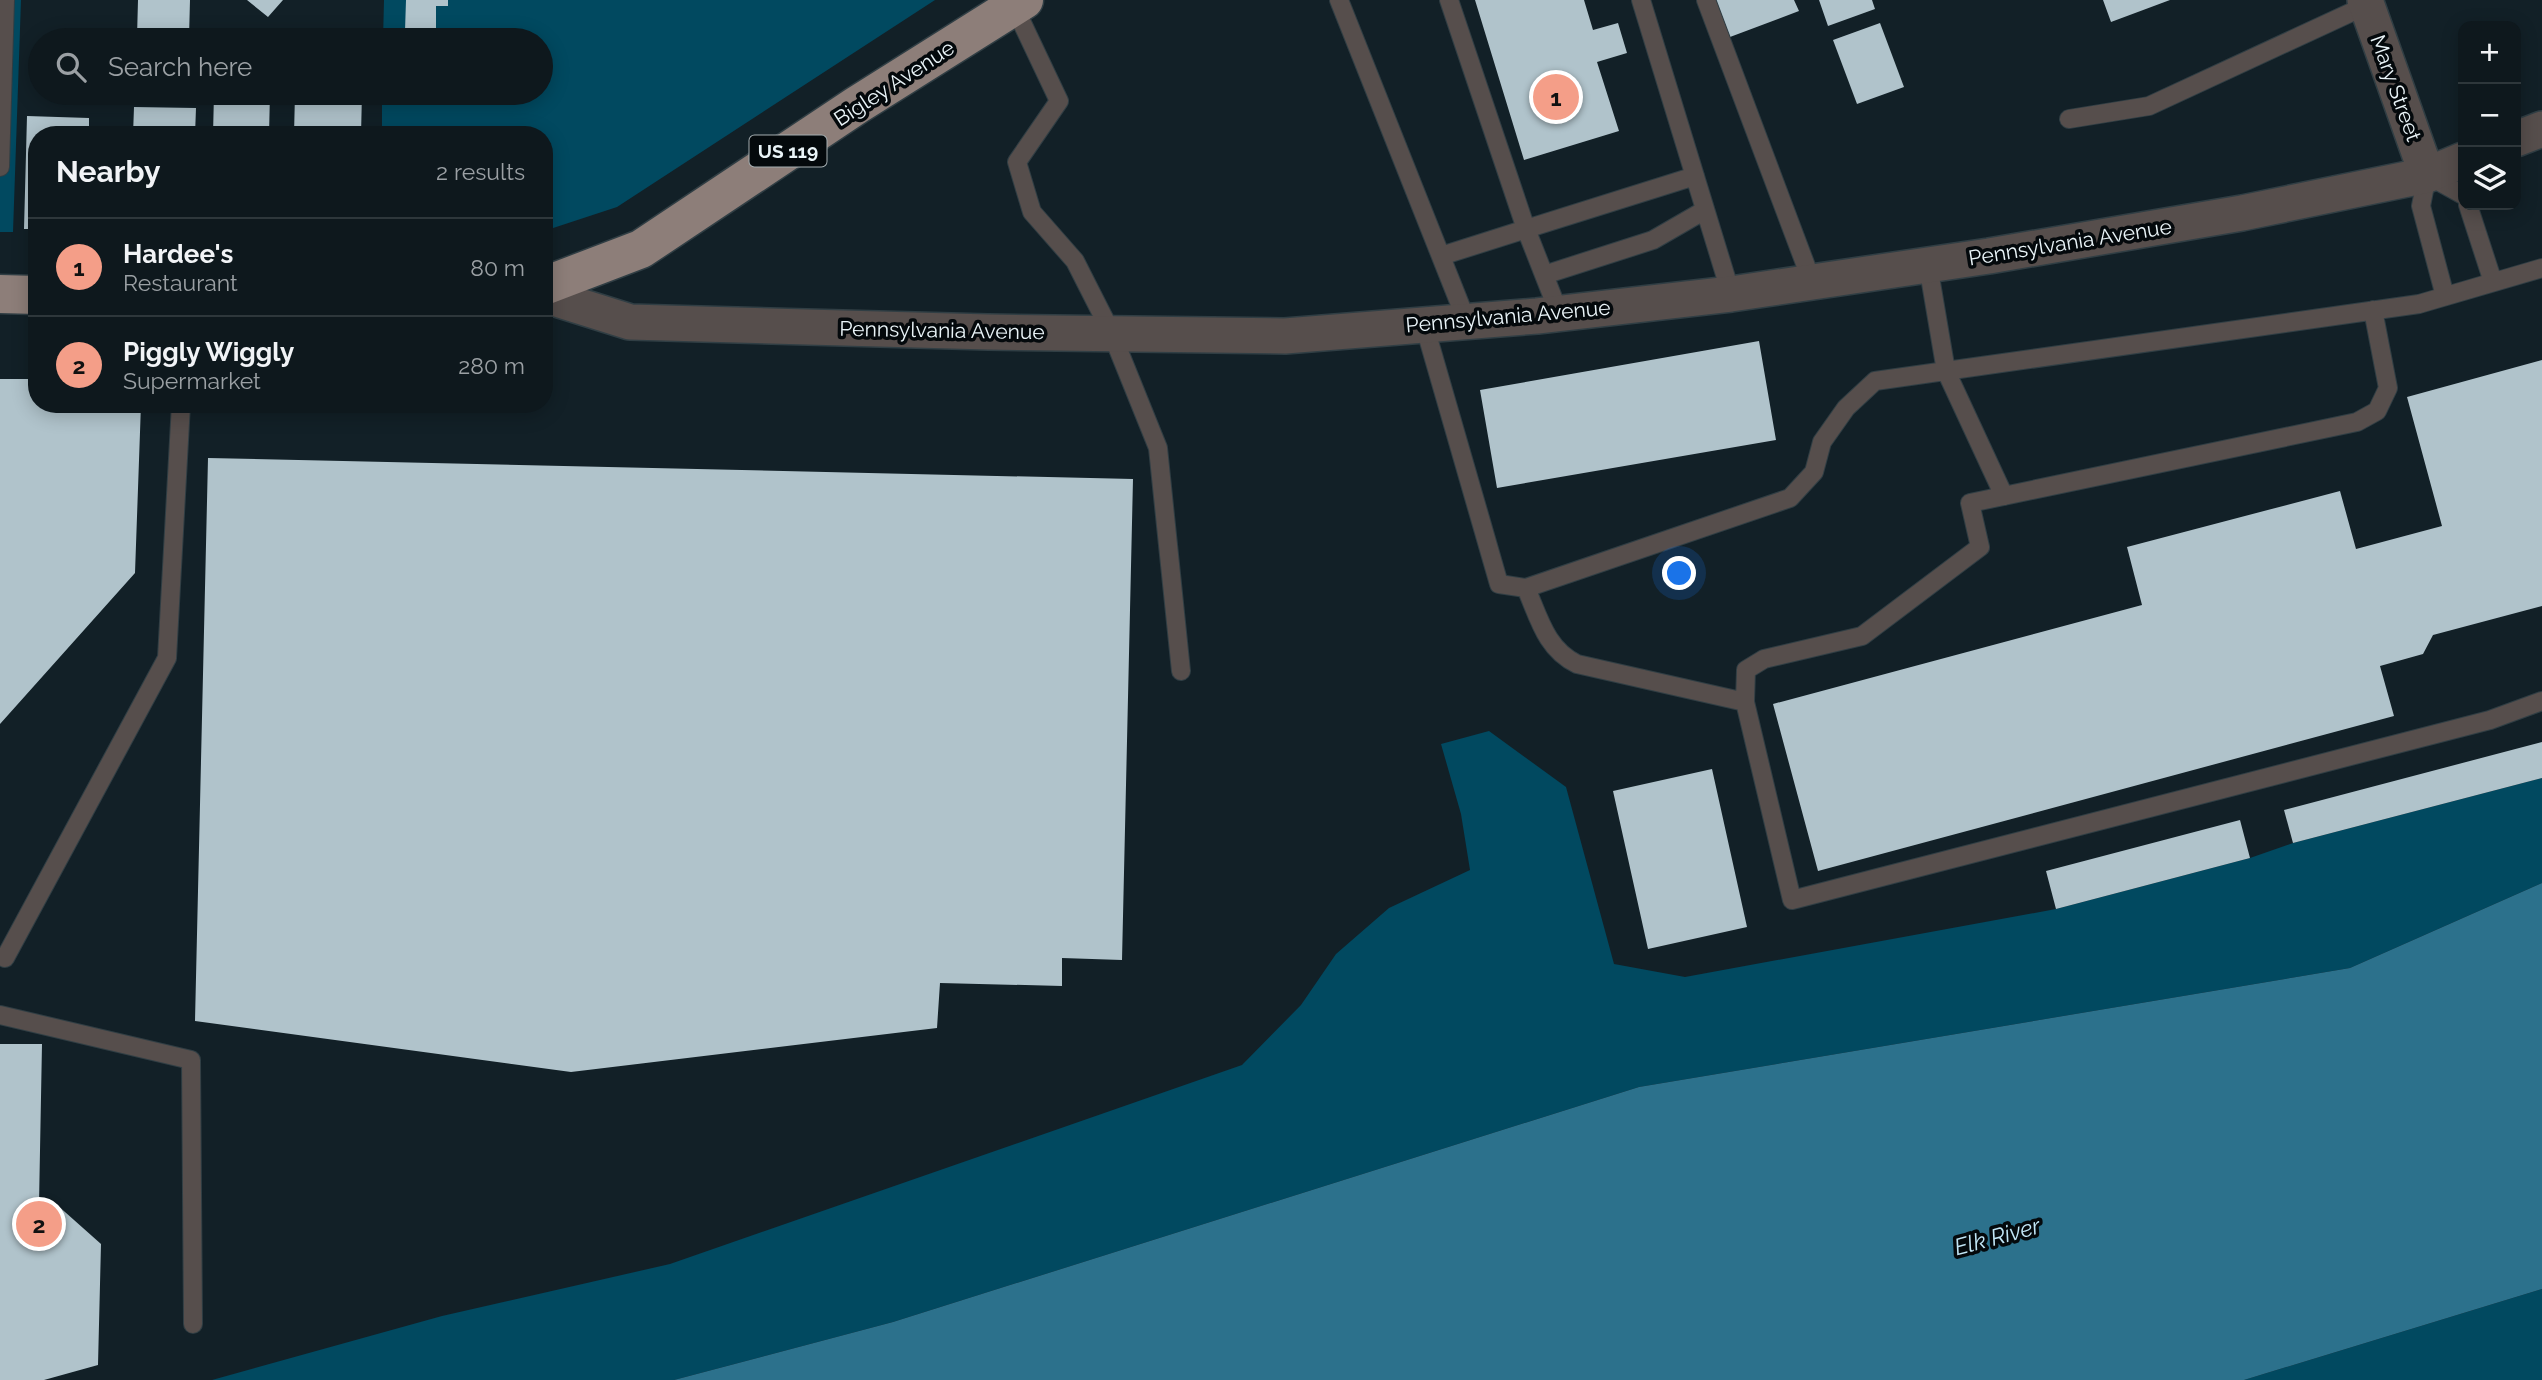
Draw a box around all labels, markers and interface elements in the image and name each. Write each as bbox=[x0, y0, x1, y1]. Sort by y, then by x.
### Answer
map controls bbox=[2458, 21, 2521, 210]
button: + bbox=[2458, 21, 2521, 84]
search box bbox=[28, 28, 553, 105]
street label: Mary Street bbox=[2365, 31, 2427, 145]
street label: Bigley Avenue bbox=[829, 35, 959, 131]
icon: search bbox=[52, 48, 90, 86]
text: Search here bbox=[108, 52, 252, 82]
pin: 1 bbox=[1533, 71, 1579, 123]
button: − bbox=[2458, 84, 2521, 147]
road number: US 119 bbox=[750, 136, 826, 167]
button: layers bbox=[2458, 147, 2521, 210]
text: Nearby bbox=[56, 154, 160, 189]
text: 2 results bbox=[436, 158, 525, 185]
street label: Pennsylvania Avenue bbox=[1967, 214, 2173, 270]
text: Hardee's bbox=[123, 239, 233, 269]
text: 1 bbox=[73, 254, 85, 281]
text: 80 m bbox=[470, 254, 525, 281]
text: Restaurant bbox=[123, 269, 238, 296]
street label: Pennsylvania Avenue bbox=[1405, 295, 1611, 337]
street label: Pennsylvania Avenue bbox=[839, 316, 1045, 344]
text: Piggly Wiggly bbox=[123, 337, 294, 367]
text: 2 bbox=[73, 352, 85, 379]
text: 280 m bbox=[458, 352, 525, 379]
text: Supermarket bbox=[123, 367, 261, 394]
your location bbox=[1662, 556, 1696, 590]
pin: 2 bbox=[16, 1198, 62, 1250]
water label: Elk River bbox=[1951, 1211, 2044, 1260]

